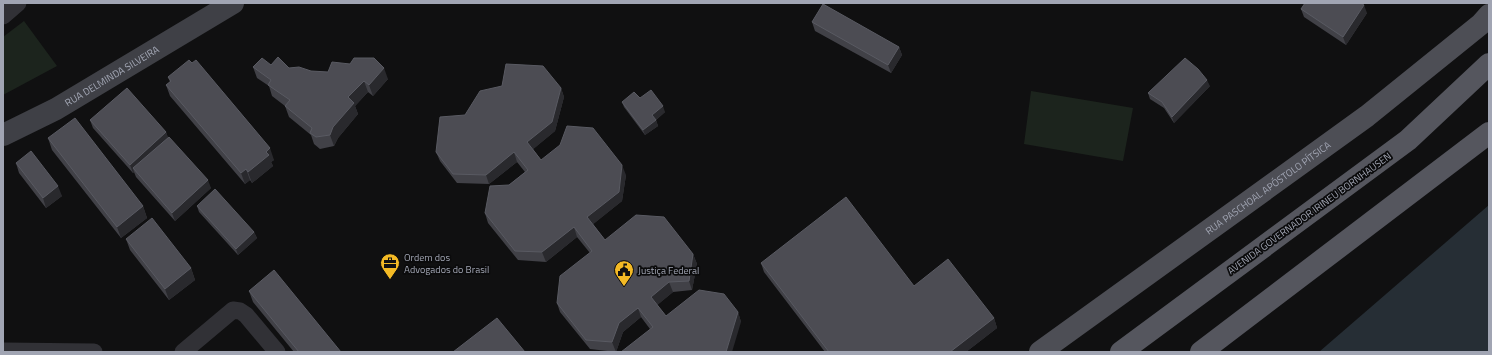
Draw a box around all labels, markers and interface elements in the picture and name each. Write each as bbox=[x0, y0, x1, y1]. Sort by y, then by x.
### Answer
street label: RUA DELMINDA SILVEIRA bbox=[62, 42, 162, 110]
street label: RUA PASCHOAL APÓSTOLO PÍTSICA bbox=[1202, 138, 1334, 238]
street label: AVENIDA GOVERNADOR IRINEU BORNHAUSEN bbox=[1224, 149, 1394, 278]
place label: Ordem dos Advogados do Brasil bbox=[404, 250, 489, 277]
office icon: Ordem dos Advogados do Brasil bbox=[379, 252, 401, 280]
public building icon: Justiça Federal bbox=[613, 259, 635, 287]
place label: Justiça Federal bbox=[638, 263, 699, 278]

